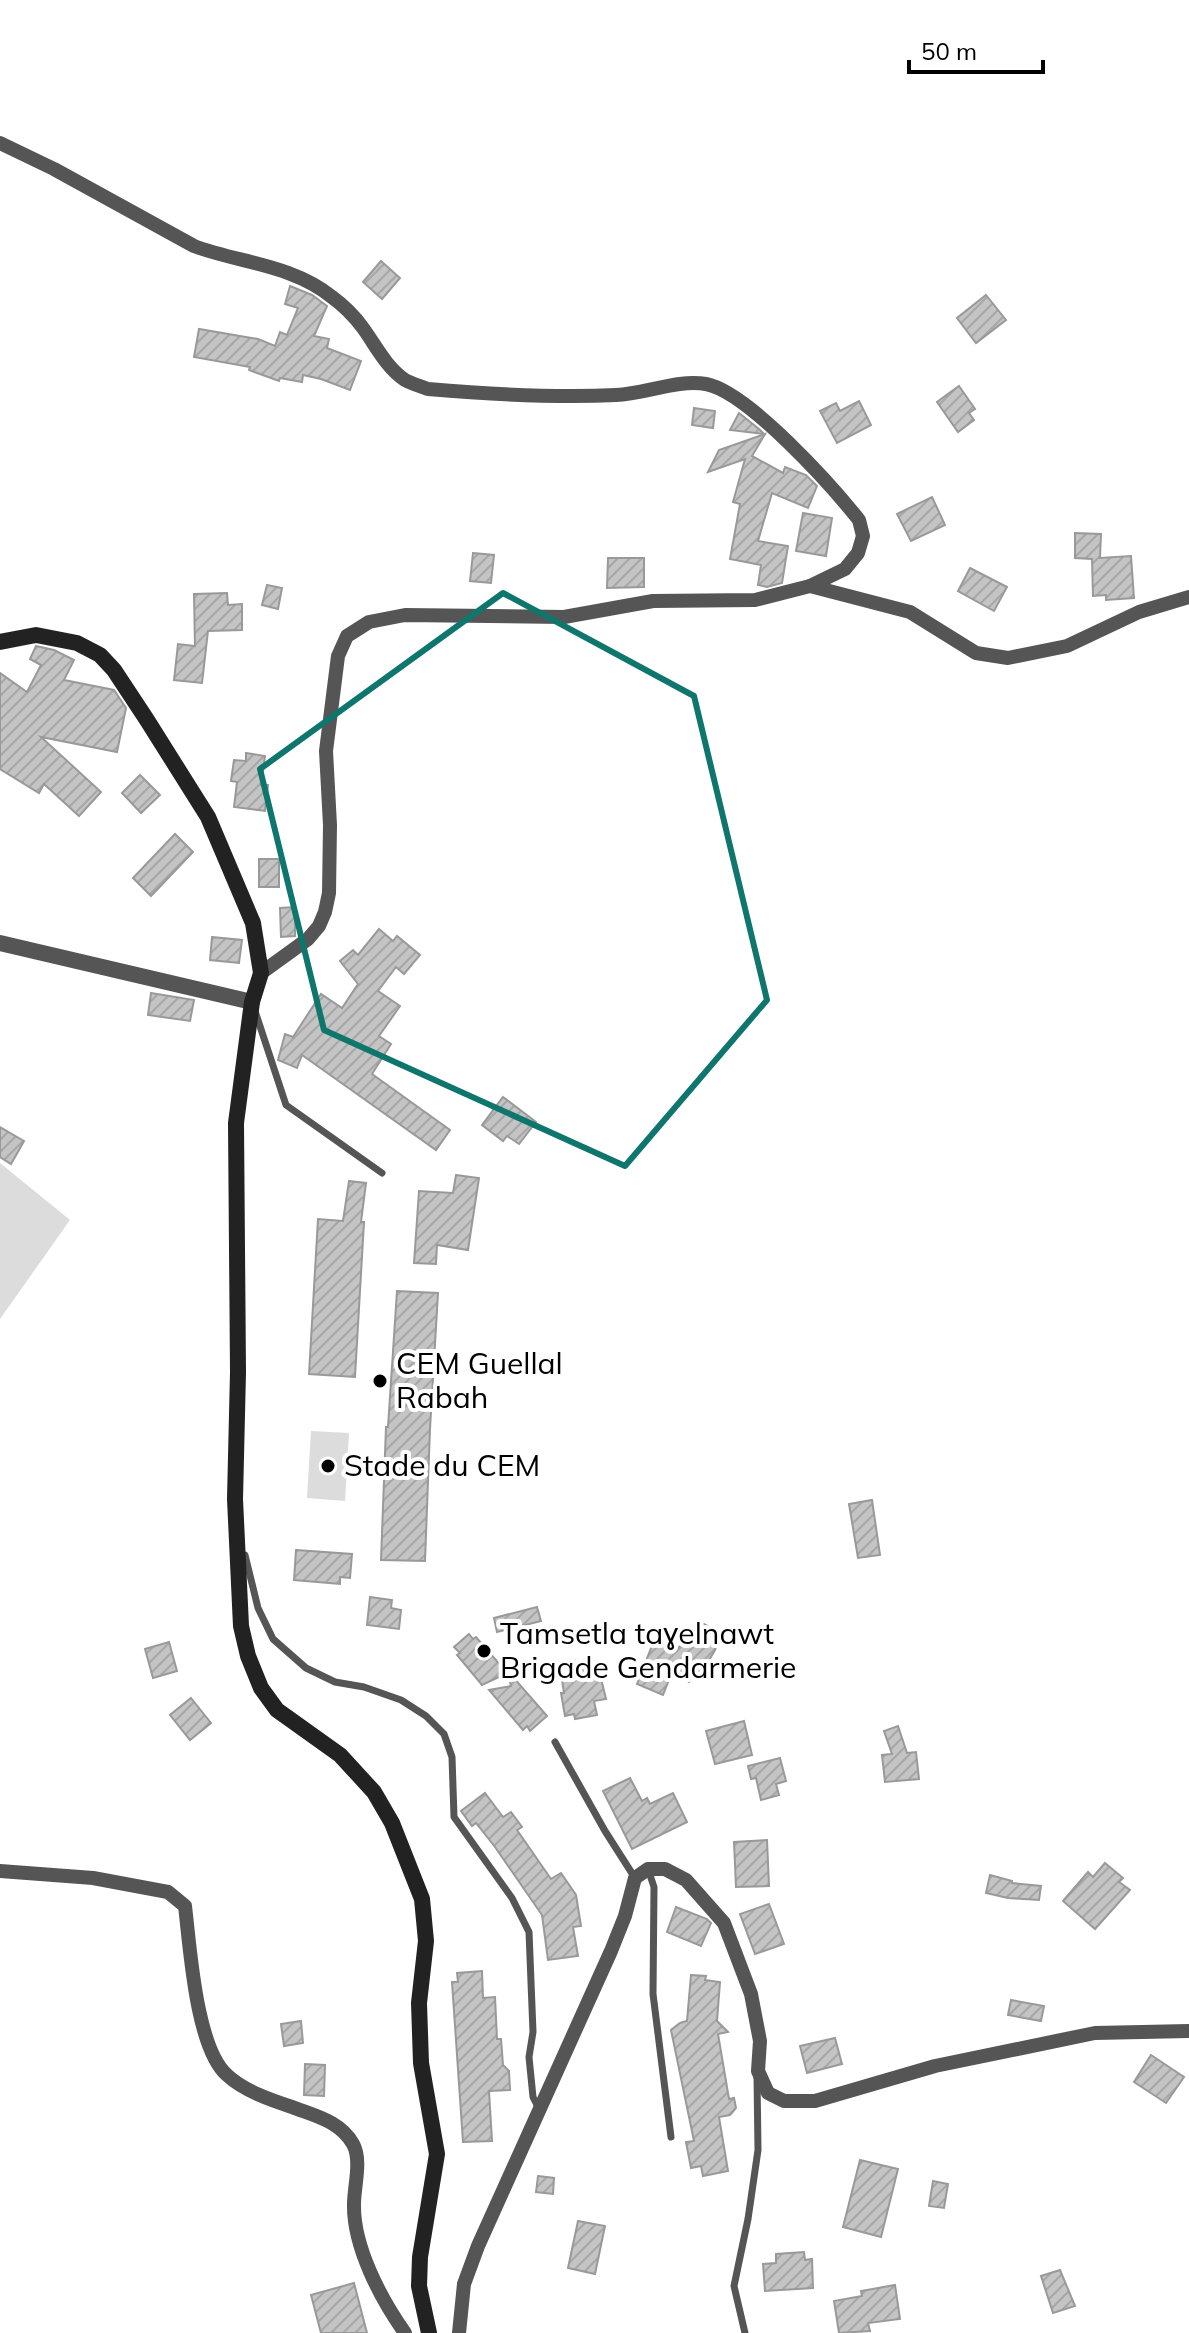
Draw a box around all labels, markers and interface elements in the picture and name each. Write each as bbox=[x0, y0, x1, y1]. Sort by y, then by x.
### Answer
scale bar bbox=[909, 24, 1043, 74]
text: 50 m bbox=[921, 36, 977, 66]
place label: CEM Guellal Rabah bbox=[396, 1344, 563, 1416]
marker: CEM Guellal Rabah bbox=[371, 1372, 389, 1390]
place label: Stade du CEM bbox=[344, 1446, 540, 1484]
marker: Stade du CEM bbox=[319, 1457, 337, 1475]
place label: Tamsetla taɣelnawt Brigade Gendarmerie bbox=[500, 1614, 796, 1686]
marker: Tamsetla taɣelnawt Brigade Gendarmerie bbox=[475, 1642, 493, 1660]

